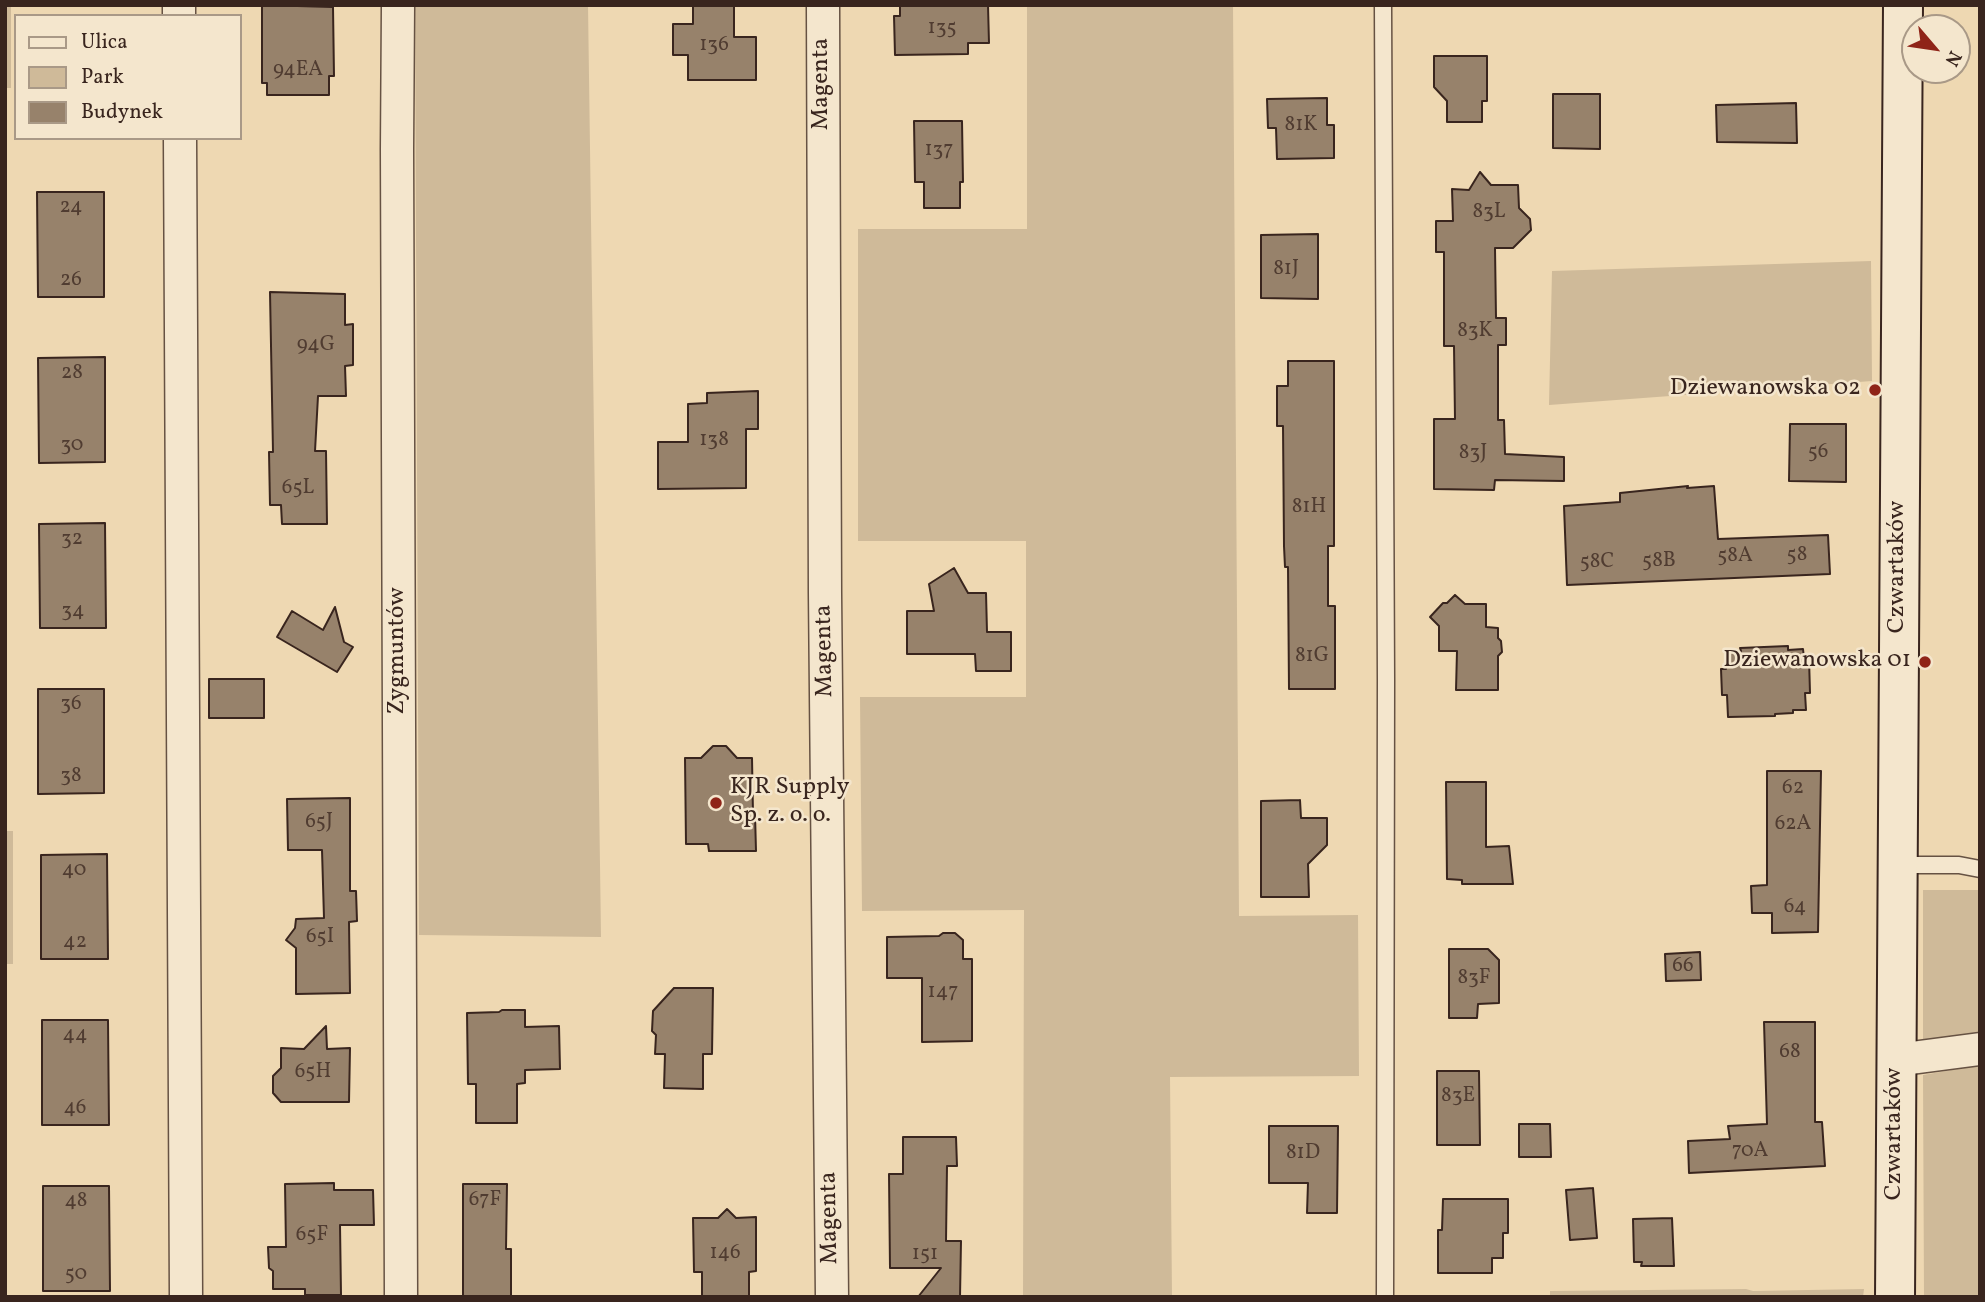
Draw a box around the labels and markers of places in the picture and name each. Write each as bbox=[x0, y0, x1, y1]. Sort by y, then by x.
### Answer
place label: Dziewanowska 02 bbox=[1670, 376, 1861, 404]
marker: Dziewanowska 02 bbox=[1867, 382, 1883, 398]
place label: Dziewanowska 01 bbox=[1723, 648, 1911, 676]
marker: Dziewanowska 01 bbox=[1917, 654, 1933, 670]
place label: KJR Supply Sp. z. o. o. bbox=[730, 775, 850, 831]
marker: KJR Supply Sp. z. o. o. bbox=[708, 795, 724, 811]

